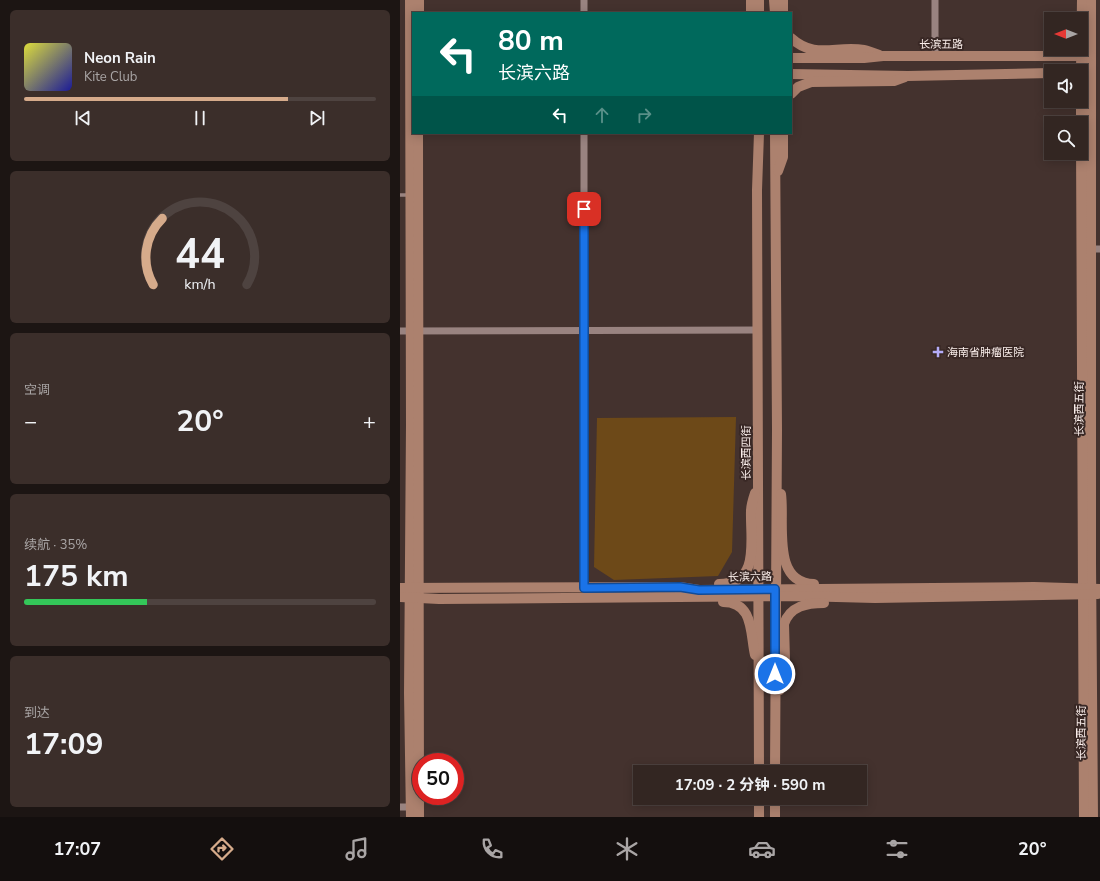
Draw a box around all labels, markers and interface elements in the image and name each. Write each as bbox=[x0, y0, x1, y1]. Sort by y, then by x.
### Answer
north arrow bbox=[1044, 12, 1088, 56]
map controls bbox=[1044, 12, 1088, 160]
text: 80 m bbox=[498, 22, 564, 60]
icon: left bbox=[432, 28, 484, 80]
street label: 长滨五路 bbox=[919, 37, 963, 52]
text: Neon Rain bbox=[84, 48, 156, 68]
text: 长滨六路 bbox=[498, 61, 570, 85]
button: sound bbox=[1044, 64, 1088, 108]
text: Kite Club bbox=[84, 68, 137, 86]
icon: left bbox=[549, 104, 571, 126]
icon: ahead bbox=[591, 104, 613, 126]
icon: right bbox=[633, 104, 655, 126]
icon: previous bbox=[72, 107, 94, 129]
icon: pause bbox=[189, 107, 211, 129]
icon: next bbox=[306, 107, 328, 129]
button: search bbox=[1044, 116, 1088, 160]
pin bbox=[567, 192, 601, 226]
icon: arrive bbox=[573, 198, 595, 220]
text: 44 bbox=[175, 226, 225, 283]
text: km/h bbox=[184, 275, 216, 294]
place label: 海南省肿瘤医院 bbox=[947, 345, 1024, 360]
marker: 海南省肿瘤医院 bbox=[932, 346, 944, 358]
text: 空调 bbox=[24, 381, 50, 399]
street label: 长滨西五街 bbox=[1072, 382, 1087, 437]
text: 20° bbox=[176, 401, 224, 442]
text: − bbox=[24, 407, 37, 437]
text: + bbox=[363, 407, 376, 437]
street label: 长滨西四街 bbox=[739, 426, 754, 481]
text: 续航 · 35% bbox=[24, 536, 87, 554]
text: 175 km bbox=[24, 556, 129, 597]
street label: 长滨六路 bbox=[728, 569, 772, 585]
position arrow bbox=[754, 653, 796, 695]
text: 到达 bbox=[24, 704, 50, 722]
street label: 长滨西五街 bbox=[1074, 706, 1089, 761]
text: 17:09 bbox=[24, 724, 103, 765]
speed limit sign: 50 bbox=[412, 753, 464, 805]
text: 17:09 · 2 分钟 · 590 m bbox=[675, 775, 825, 795]
icon: directions bbox=[208, 835, 236, 863]
icon: music bbox=[343, 835, 371, 863]
icon: phone bbox=[478, 835, 506, 863]
icon: climate bbox=[613, 835, 641, 863]
icon: car bbox=[748, 835, 776, 863]
icon: filters bbox=[883, 835, 911, 863]
text: 17:07 bbox=[53, 837, 101, 861]
text: 20° bbox=[1018, 837, 1046, 861]

